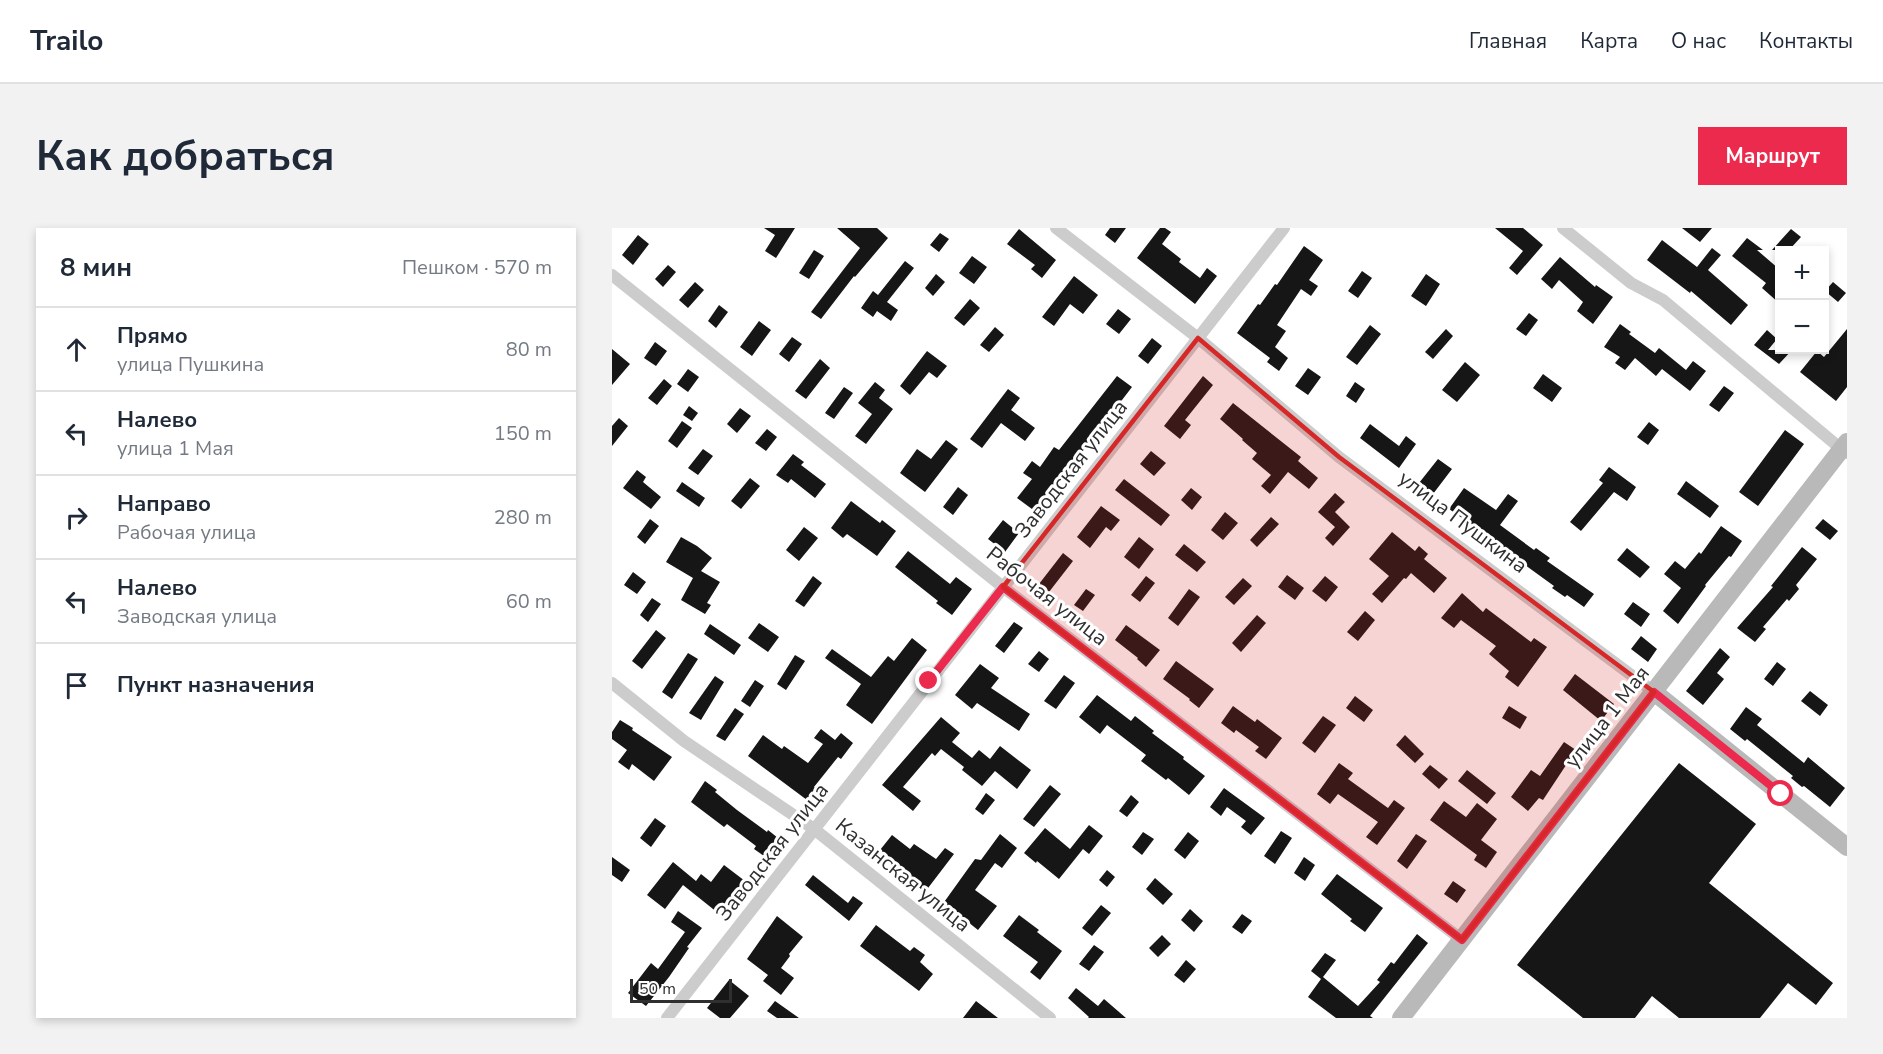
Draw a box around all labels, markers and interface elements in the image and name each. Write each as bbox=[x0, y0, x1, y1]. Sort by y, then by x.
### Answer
text: Trailo bbox=[30, 22, 103, 60]
text: Главная bbox=[1469, 27, 1547, 55]
text: Карта bbox=[1580, 27, 1638, 55]
text: О нас bbox=[1671, 27, 1726, 55]
text: Контакты bbox=[1759, 27, 1853, 55]
button: Маршрут bbox=[1698, 127, 1847, 185]
text: Как добраться bbox=[36, 128, 335, 185]
map controls bbox=[1775, 246, 1829, 354]
button: + bbox=[1775, 246, 1829, 300]
text: 8 мин bbox=[60, 250, 132, 285]
text: Пешком · 570 m bbox=[402, 254, 552, 281]
button: − bbox=[1775, 300, 1829, 354]
text: Прямо bbox=[117, 321, 188, 351]
icon: ahead bbox=[60, 333, 93, 366]
text: 80 m bbox=[506, 336, 552, 363]
text: улица Пушкина bbox=[117, 351, 264, 378]
street label: Заводская улица bbox=[1008, 394, 1134, 544]
text: Налево bbox=[117, 405, 197, 435]
icon: left bbox=[60, 417, 93, 450]
text: 150 m bbox=[494, 420, 552, 447]
text: улица 1 Мая bbox=[117, 435, 234, 462]
street label: улица Пушкина bbox=[1393, 464, 1533, 580]
text: Направо bbox=[117, 489, 211, 519]
icon: right bbox=[60, 501, 93, 534]
text: 280 m bbox=[494, 504, 552, 531]
text: Рабочая улица bbox=[117, 519, 256, 546]
street label: Рабочая улица bbox=[981, 540, 1113, 652]
text: Налево bbox=[117, 573, 197, 603]
icon: left bbox=[60, 585, 93, 618]
text: 60 m bbox=[506, 588, 552, 615]
text: Заводская улица bbox=[117, 603, 277, 630]
street label: улица 1 Мая bbox=[1558, 660, 1656, 774]
route end bbox=[915, 667, 941, 693]
icon: arrive bbox=[60, 669, 93, 702]
text: Пункт назначения bbox=[117, 670, 315, 700]
street label: Заводская улица bbox=[709, 777, 835, 927]
route start bbox=[1767, 780, 1793, 806]
street label: Казанская улица bbox=[830, 812, 976, 938]
scale bar bbox=[630, 976, 732, 1004]
text: 50 m bbox=[639, 978, 676, 1000]

